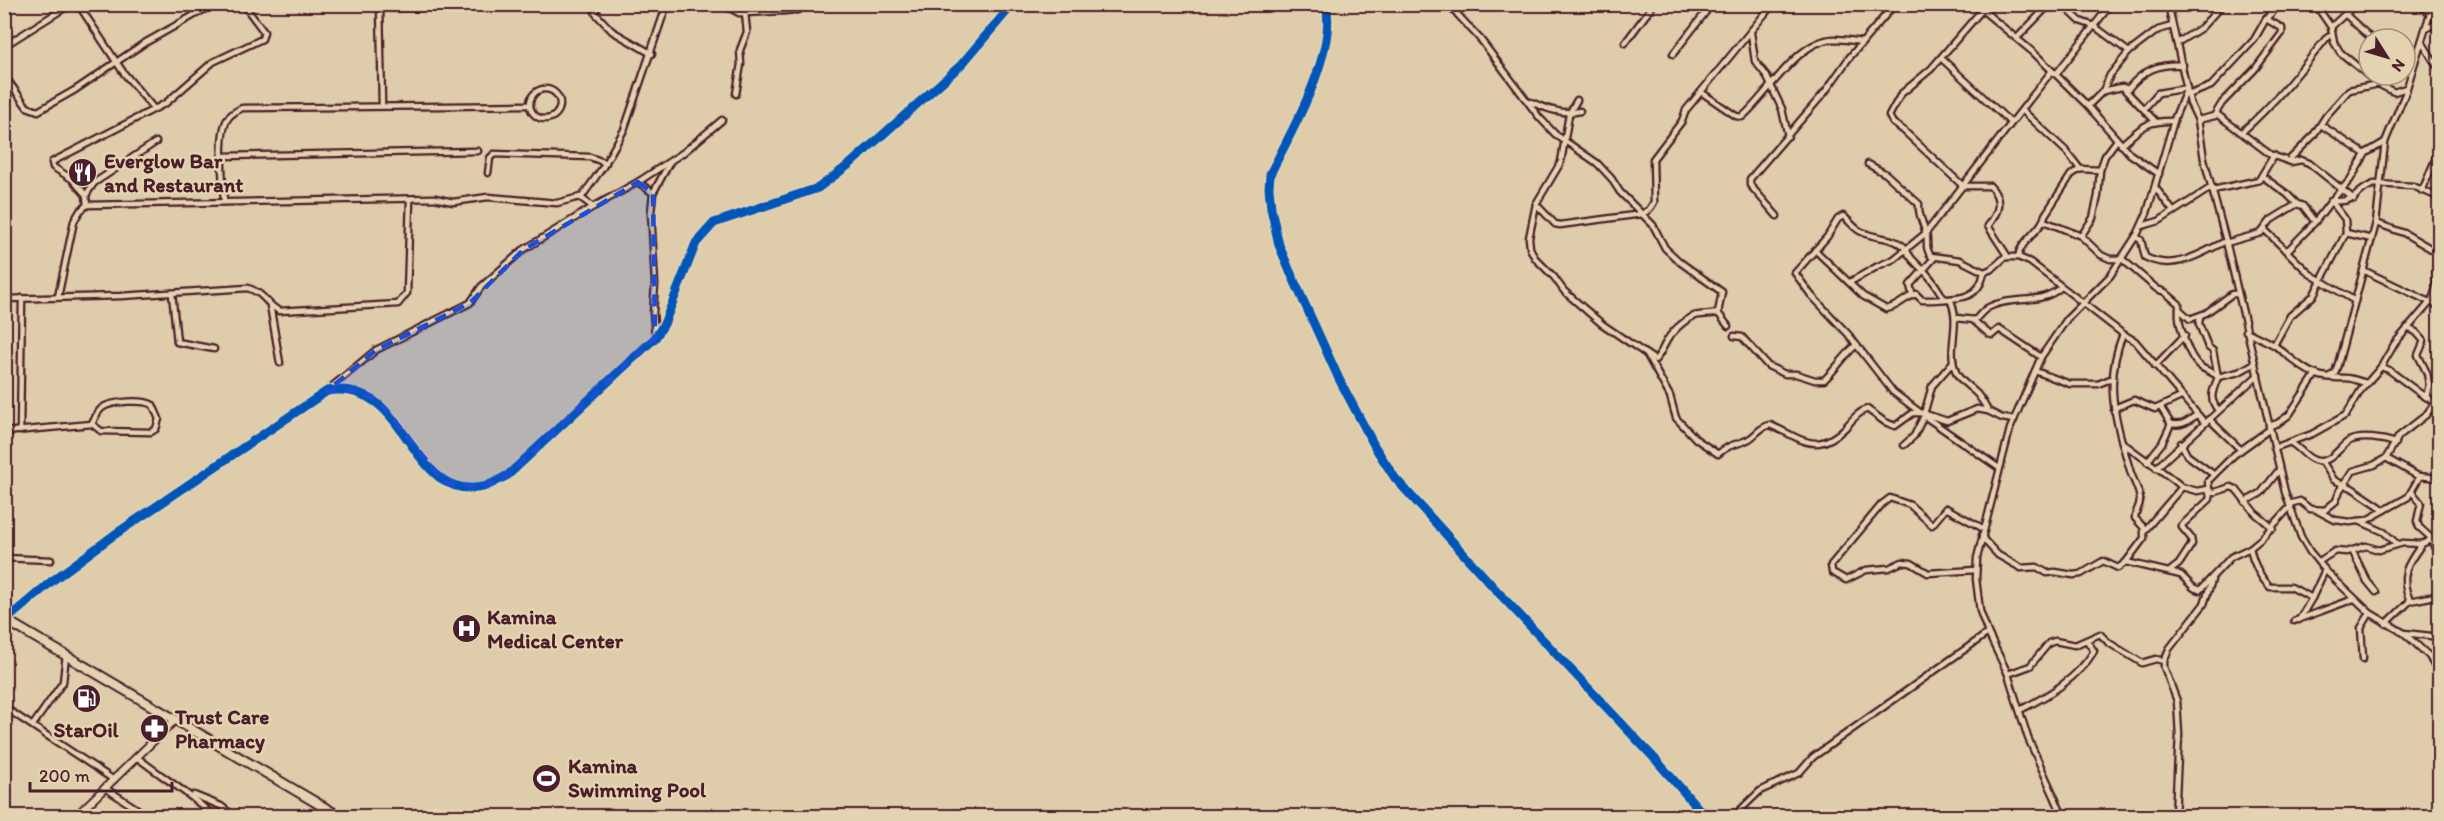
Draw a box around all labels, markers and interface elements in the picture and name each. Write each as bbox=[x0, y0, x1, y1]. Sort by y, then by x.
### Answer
north arrow bbox=[2357, 27, 2417, 87]
text: N bbox=[2388, 56, 2409, 76]
place label: Everglow Bar and Restaurant bbox=[104, 148, 243, 197]
restaurant icon: Everglow Bar and Restaurant bbox=[67, 157, 99, 189]
place label: Kamina Medical Center bbox=[487, 604, 624, 653]
hospital icon: Kamina Medical Center bbox=[450, 613, 482, 645]
fuel station icon: StarOil bbox=[70, 683, 102, 715]
place label: Trust Care Pharmacy bbox=[174, 704, 269, 754]
pharmacy icon: Trust Care Pharmacy bbox=[138, 713, 170, 745]
place label: StarOil bbox=[53, 717, 120, 742]
place label: Kamina Swimming Pool bbox=[568, 753, 707, 803]
scale bar bbox=[30, 755, 172, 793]
sports icon: Kamina Swimming Pool bbox=[531, 762, 563, 794]
text: 200 m bbox=[39, 765, 90, 787]

